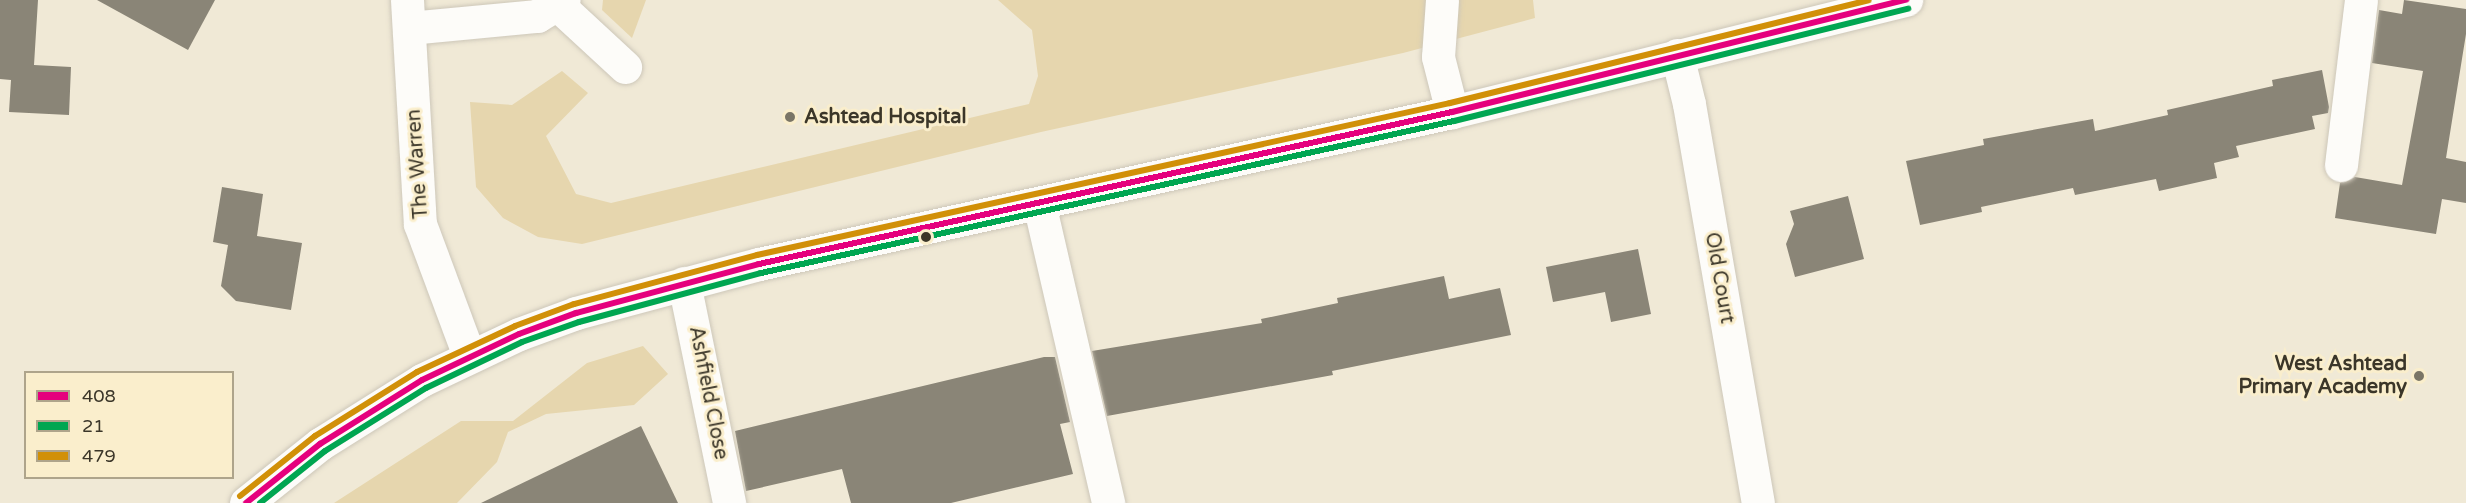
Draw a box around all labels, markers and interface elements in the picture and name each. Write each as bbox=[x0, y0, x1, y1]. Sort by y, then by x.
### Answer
place label: Ashtead Hospital bbox=[804, 105, 966, 129]
street label: The Warren bbox=[402, 108, 434, 220]
marker: Ashtead Hospital bbox=[781, 108, 799, 126]
unlabelled marker bbox=[920, 231, 932, 243]
street label: Old Court bbox=[1699, 231, 1739, 325]
street label: Ashfield Close bbox=[683, 324, 733, 462]
place label: West Ashtead Primary Academy bbox=[2238, 352, 2407, 399]
marker: West Ashtead Primary Academy bbox=[2412, 369, 2426, 383]
legend bbox=[24, 371, 234, 479]
text: 408 bbox=[82, 385, 116, 407]
text: 21 bbox=[82, 415, 105, 437]
text: 479 bbox=[82, 445, 116, 467]

